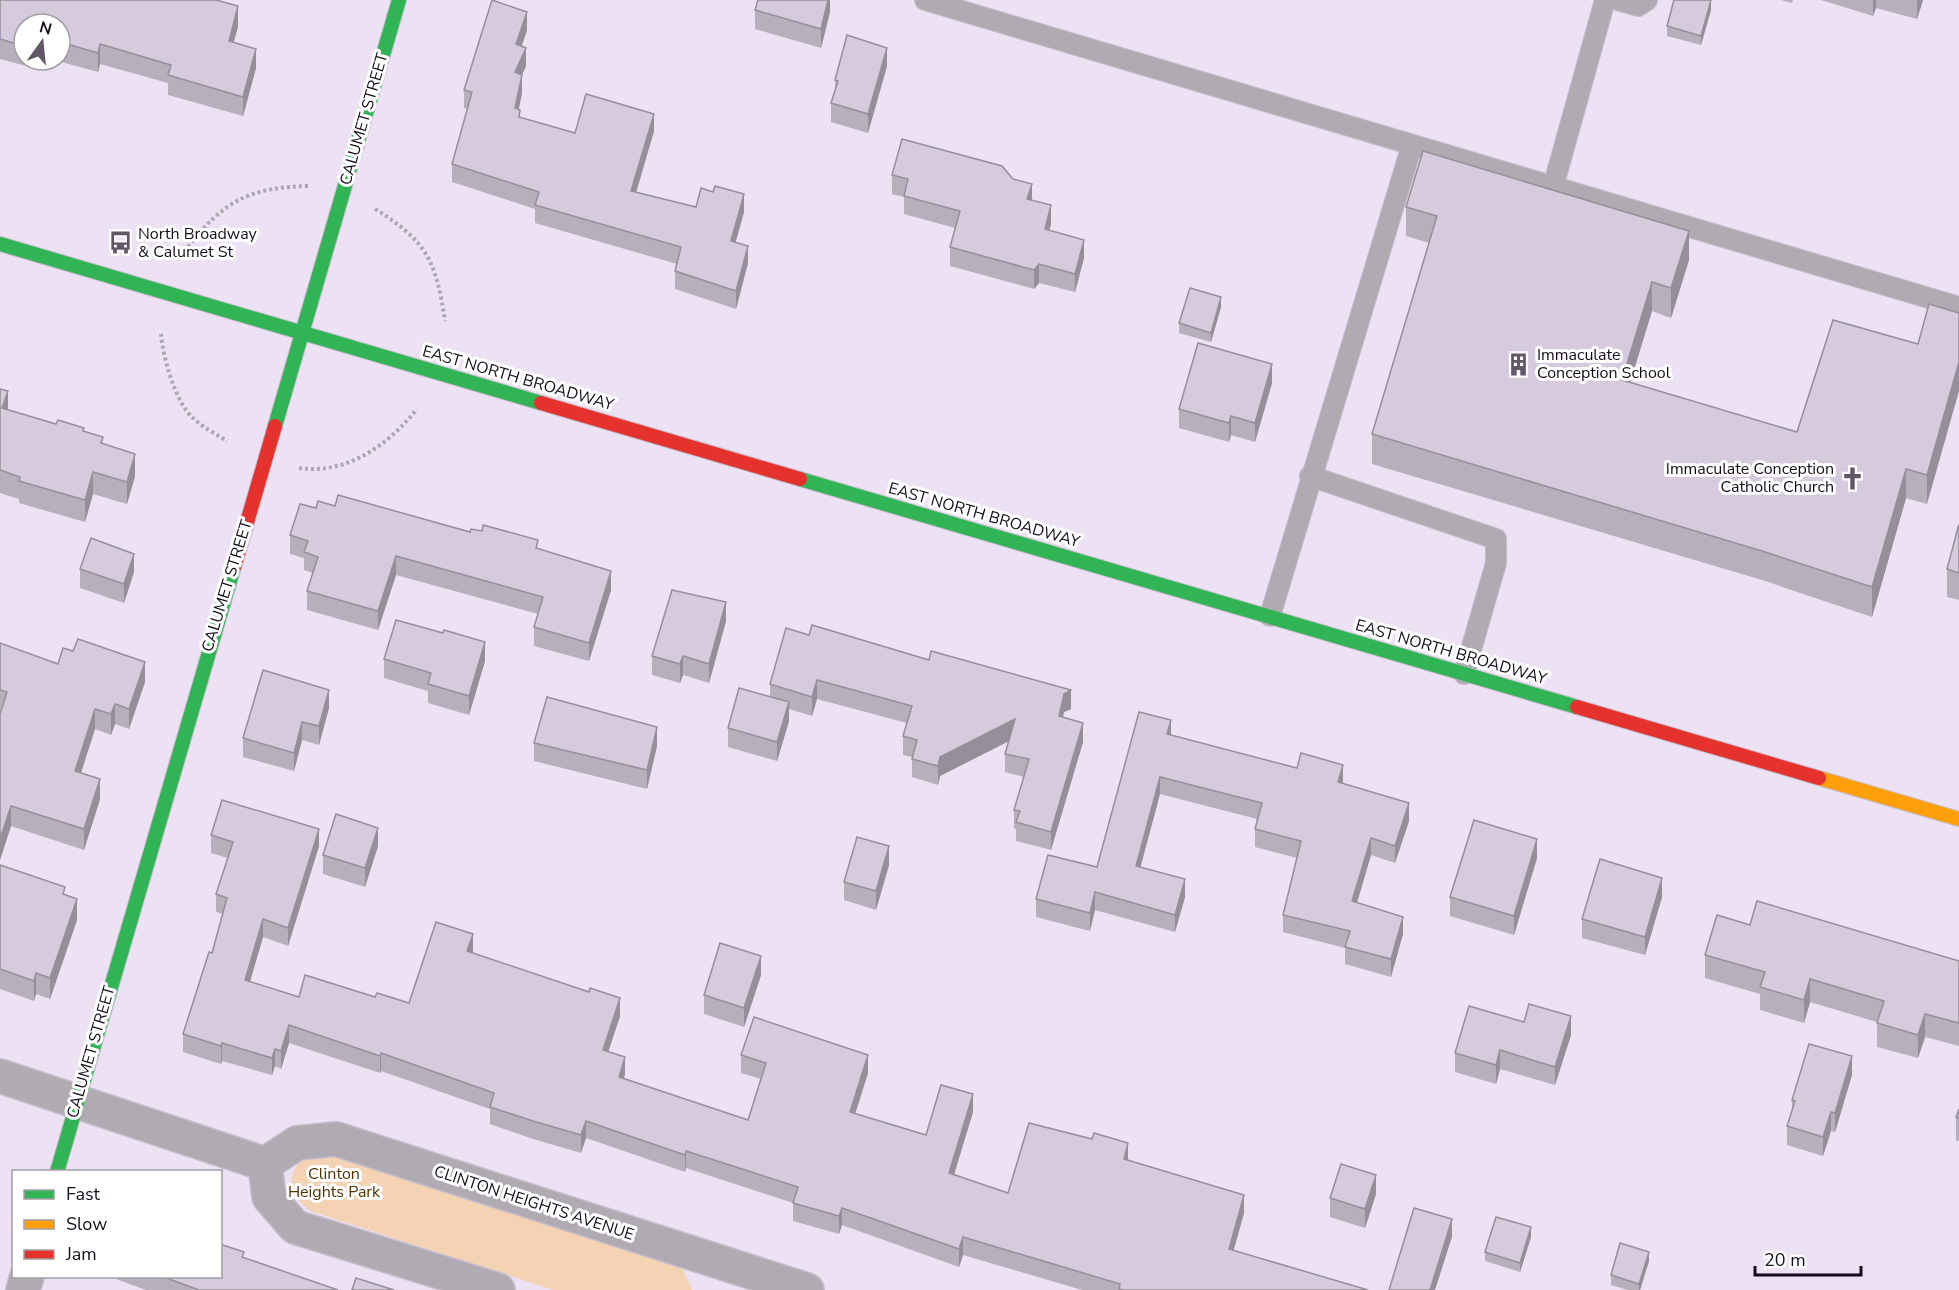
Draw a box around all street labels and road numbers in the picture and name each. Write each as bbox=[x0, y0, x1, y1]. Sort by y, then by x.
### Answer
street label: CALUMET STREET bbox=[335, 50, 394, 188]
street label: EAST NORTH BROADWAY bbox=[420, 340, 617, 416]
street label: EAST NORTH BROADWAY bbox=[886, 477, 1083, 553]
street label: CALUMET STREET bbox=[197, 517, 258, 655]
street label: EAST NORTH BROADWAY bbox=[1353, 614, 1550, 690]
street label: CALUMET STREET bbox=[62, 983, 121, 1121]
street label: CLINTON HEIGHTS AVENUE bbox=[431, 1160, 637, 1246]

